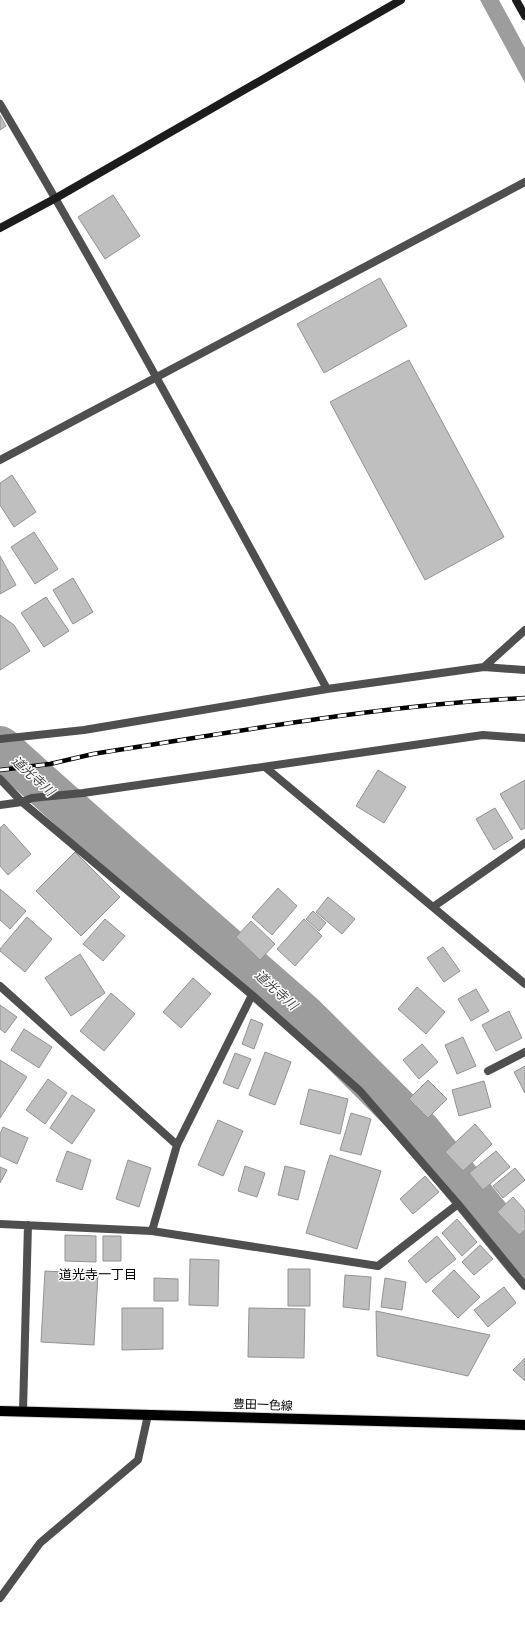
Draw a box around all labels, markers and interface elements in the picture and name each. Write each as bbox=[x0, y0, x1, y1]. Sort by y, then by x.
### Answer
water label: 道光寺川 bbox=[7, 752, 60, 802]
water label: 道光寺川 bbox=[250, 966, 303, 1016]
district label: 道光寺一丁目 bbox=[59, 1265, 137, 1284]
street label: 豊田一色線 bbox=[233, 1395, 293, 1415]

